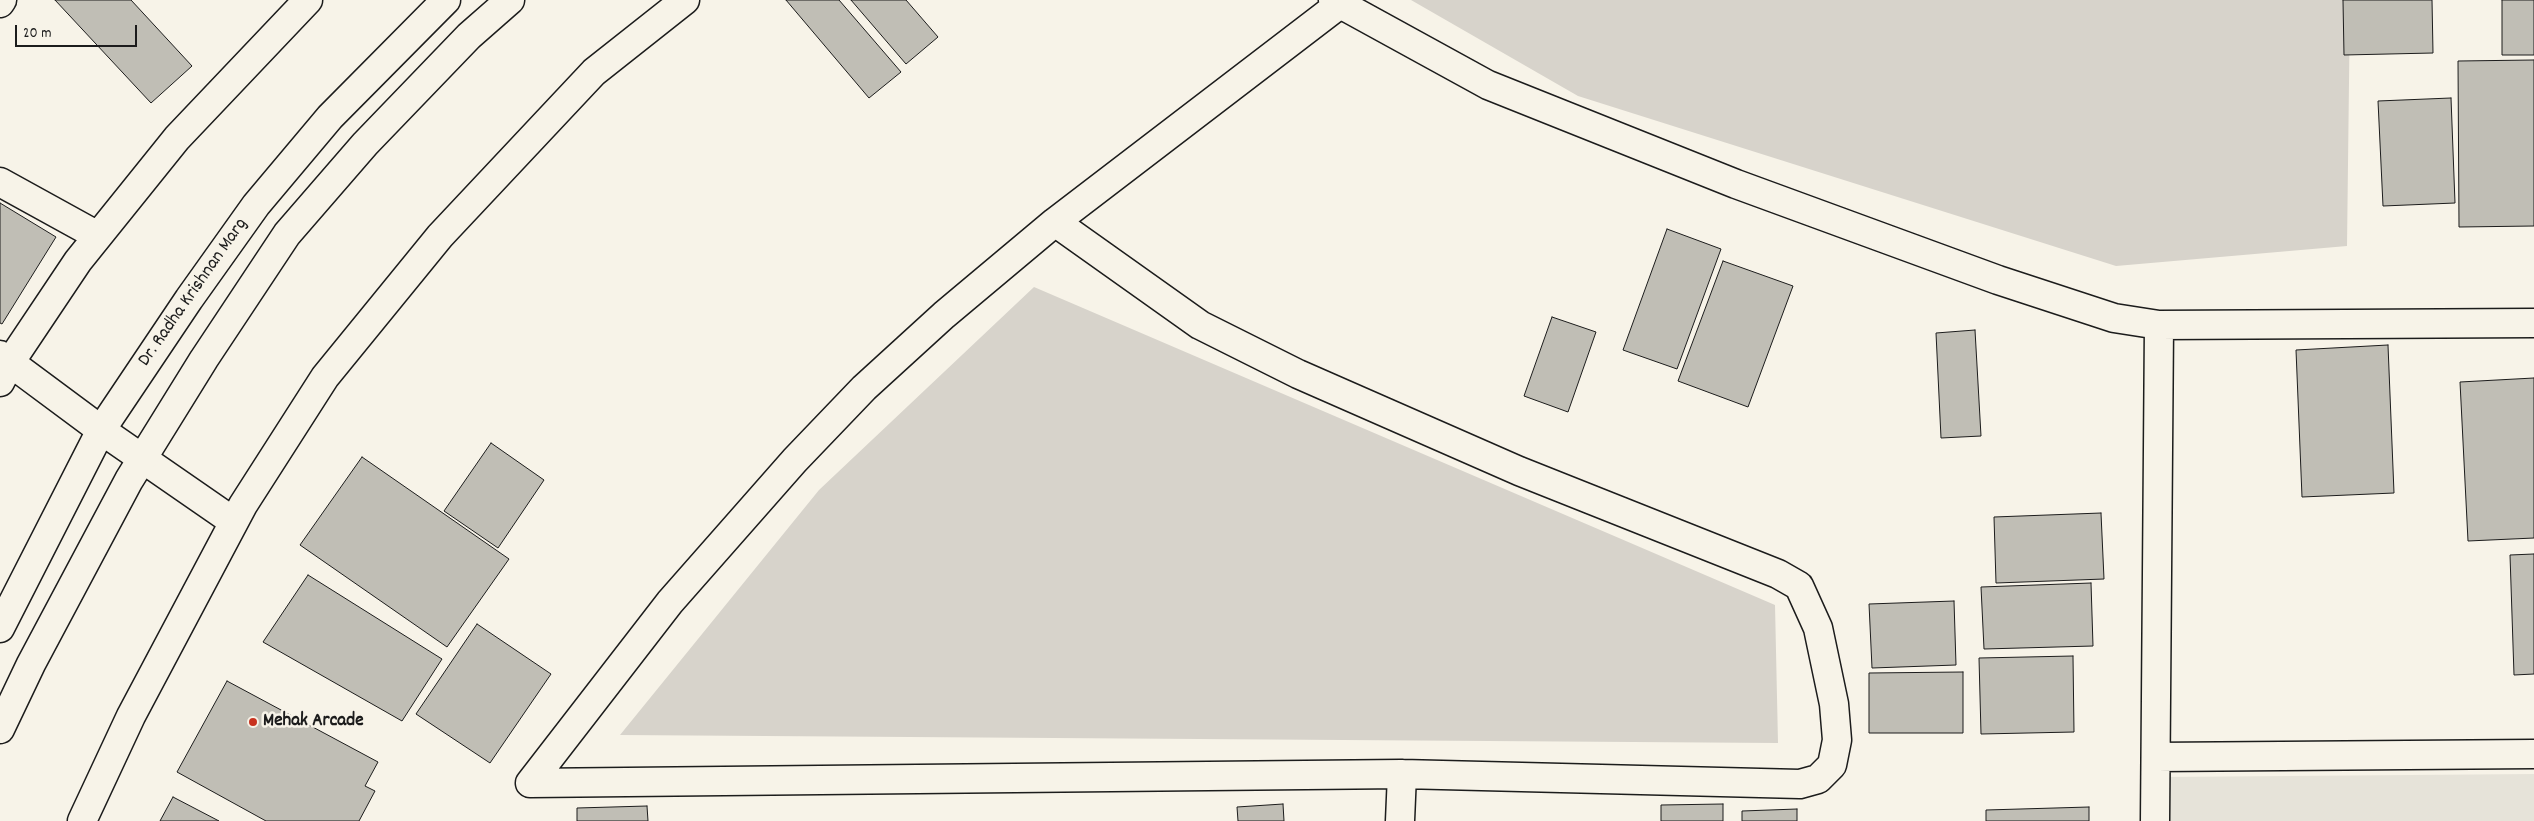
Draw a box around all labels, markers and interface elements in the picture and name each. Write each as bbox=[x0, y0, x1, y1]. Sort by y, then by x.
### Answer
scale bar bbox=[18, 15, 140, 47]
text: 20 m bbox=[23, 23, 51, 45]
street label: Dr. Radha Krishnan Marg bbox=[134, 215, 254, 371]
place label: Mehak Arcade bbox=[263, 711, 363, 733]
marker: Mehak Arcade bbox=[247, 716, 259, 728]

